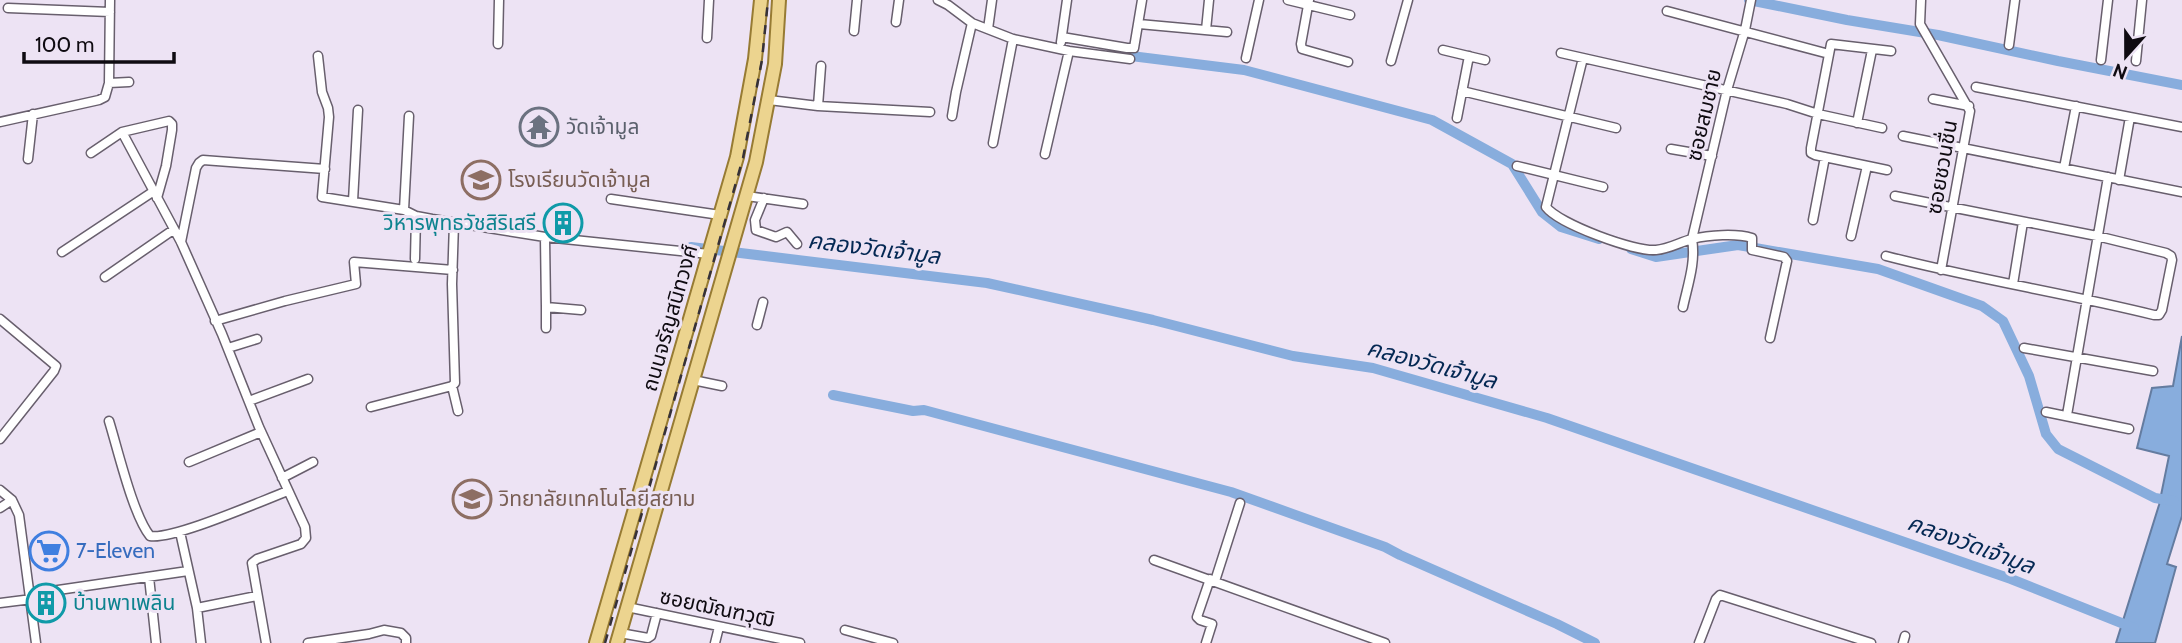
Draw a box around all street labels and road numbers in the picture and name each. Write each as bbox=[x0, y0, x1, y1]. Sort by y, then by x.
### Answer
street label: ซอยสมชาย bbox=[1681, 66, 1726, 163]
street label: ซอยชวนชื่น bbox=[1919, 117, 1962, 216]
street label: ถนนจรัญสนิทวงศ์ bbox=[637, 242, 702, 394]
street label: ซอยฒัณฑวุฒิ bbox=[657, 583, 777, 633]

